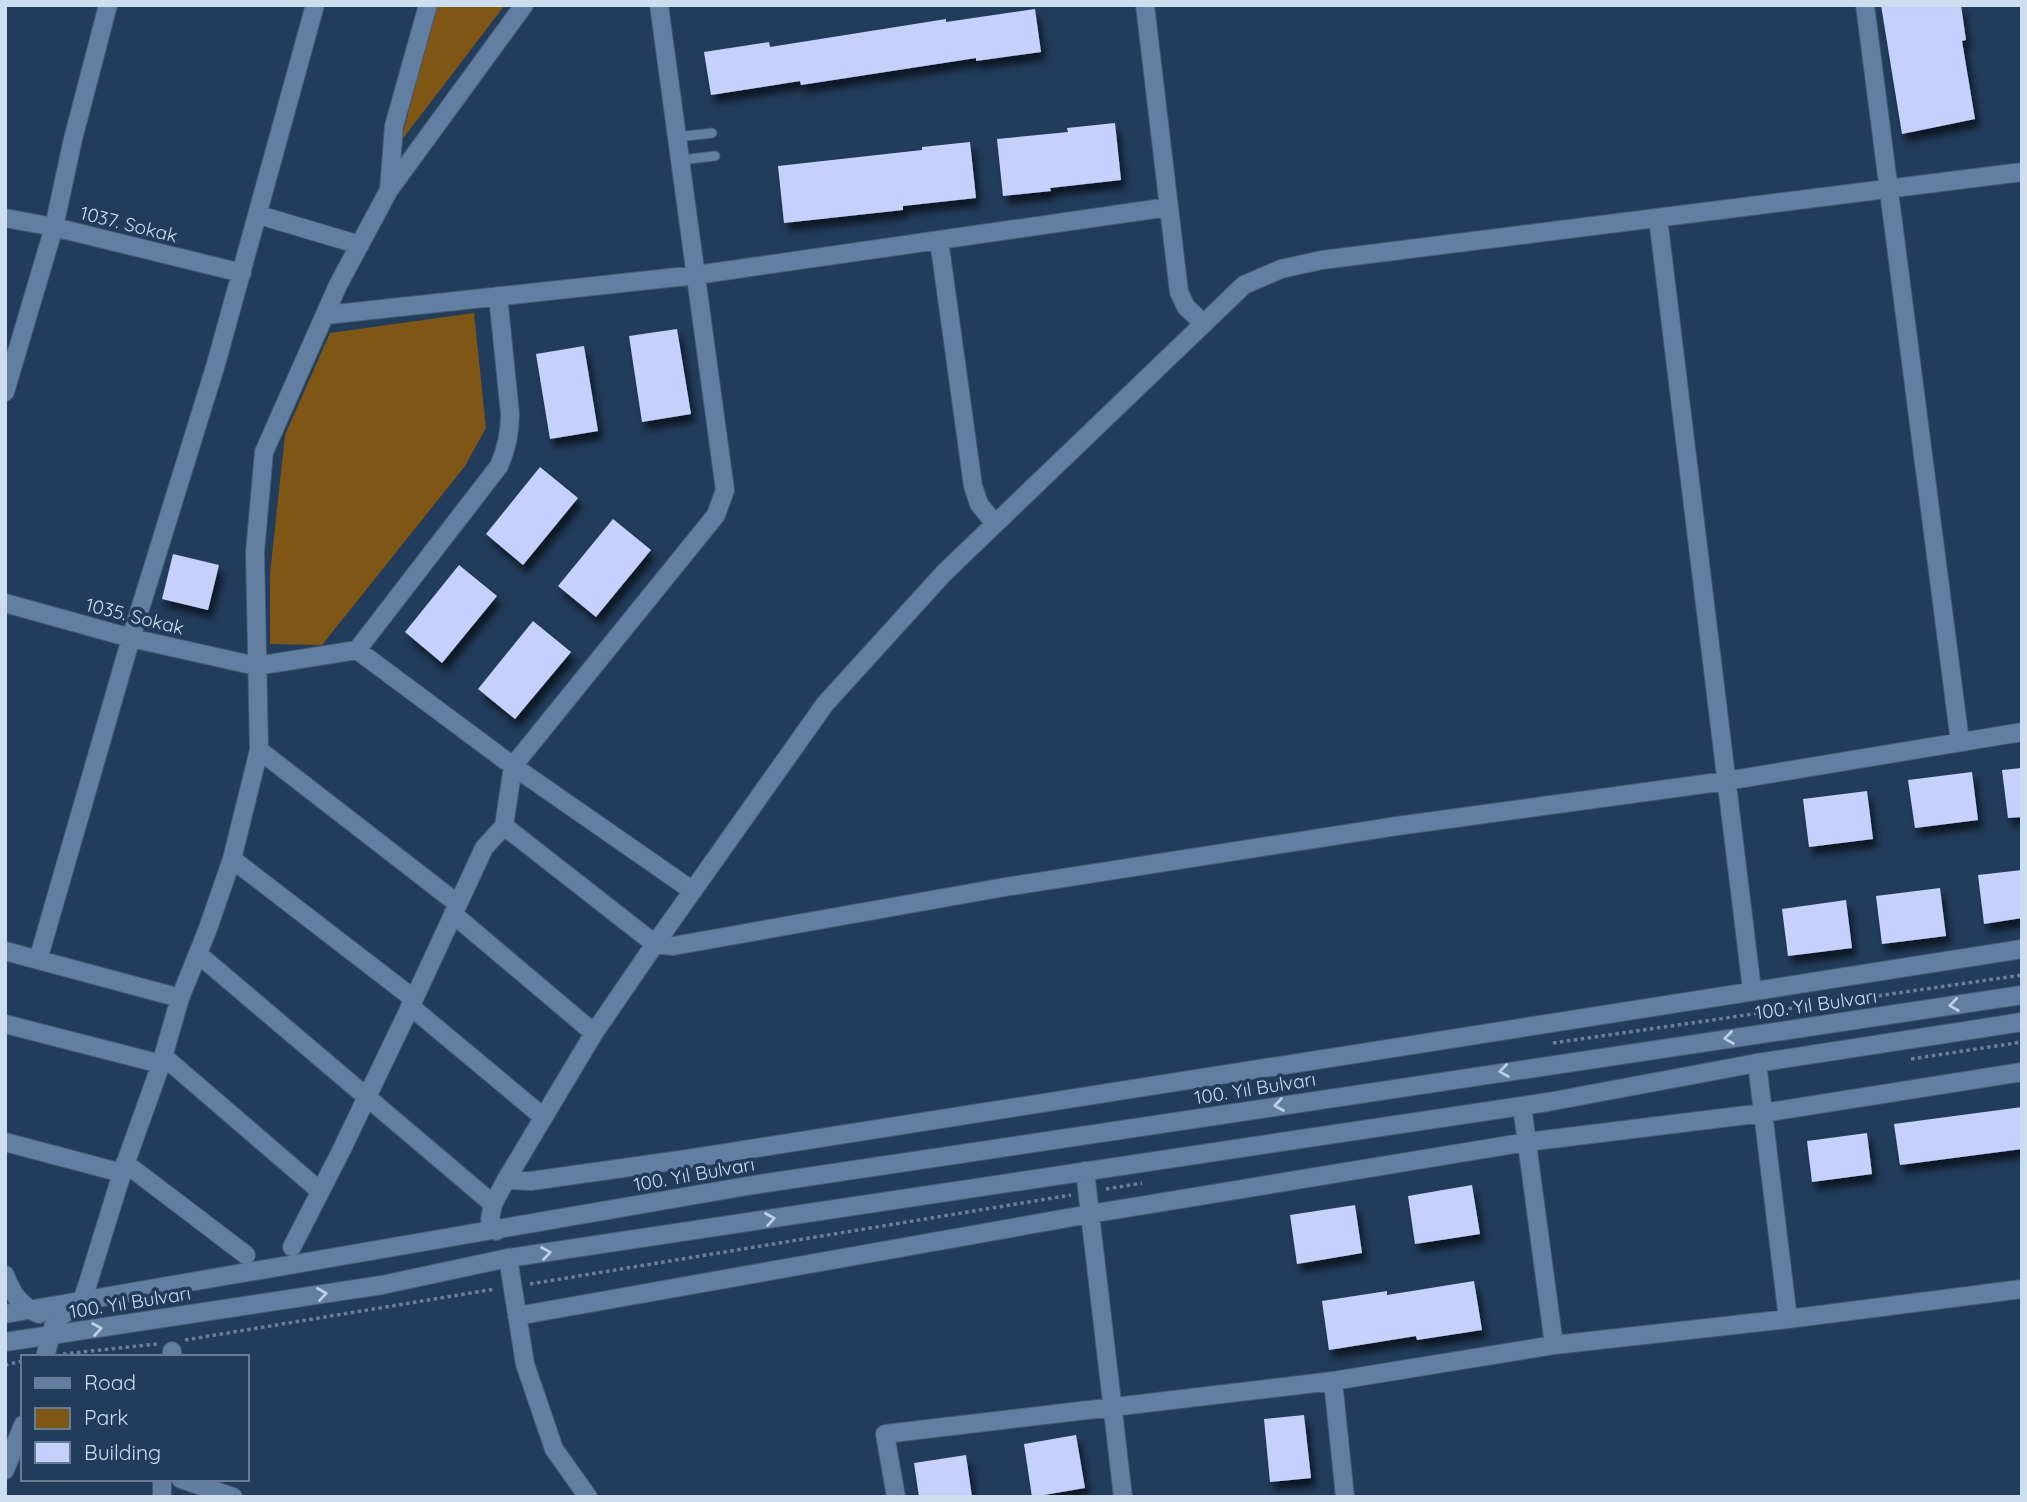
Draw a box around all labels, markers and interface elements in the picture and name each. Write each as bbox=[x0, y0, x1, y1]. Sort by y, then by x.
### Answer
street label: 1037. Sokak bbox=[78, 200, 180, 248]
street label: 1035. Sokak bbox=[83, 592, 187, 640]
street label: 100. Yıl Bulvarı bbox=[1754, 984, 1878, 1024]
one-way arrow bbox=[1948, 997, 1960, 1012]
one-way arrow bbox=[1723, 1030, 1735, 1045]
one-way arrow bbox=[1498, 1064, 1510, 1079]
street label: 100. Yıl Bulvarı bbox=[1193, 1067, 1317, 1109]
one-way arrow bbox=[1273, 1097, 1285, 1112]
street label: 100. Yıl Bulvarı bbox=[632, 1152, 756, 1196]
one-way arrow bbox=[765, 1211, 776, 1226]
one-way arrow bbox=[540, 1245, 551, 1260]
street label: 100. Yıl Bulvarı bbox=[68, 1281, 192, 1323]
one-way arrow bbox=[316, 1287, 328, 1302]
one-way arrow bbox=[91, 1322, 103, 1337]
legend bbox=[21, 1355, 248, 1481]
text: Road bbox=[84, 1369, 136, 1395]
text: Park bbox=[84, 1404, 128, 1430]
text: Building bbox=[84, 1439, 161, 1465]

